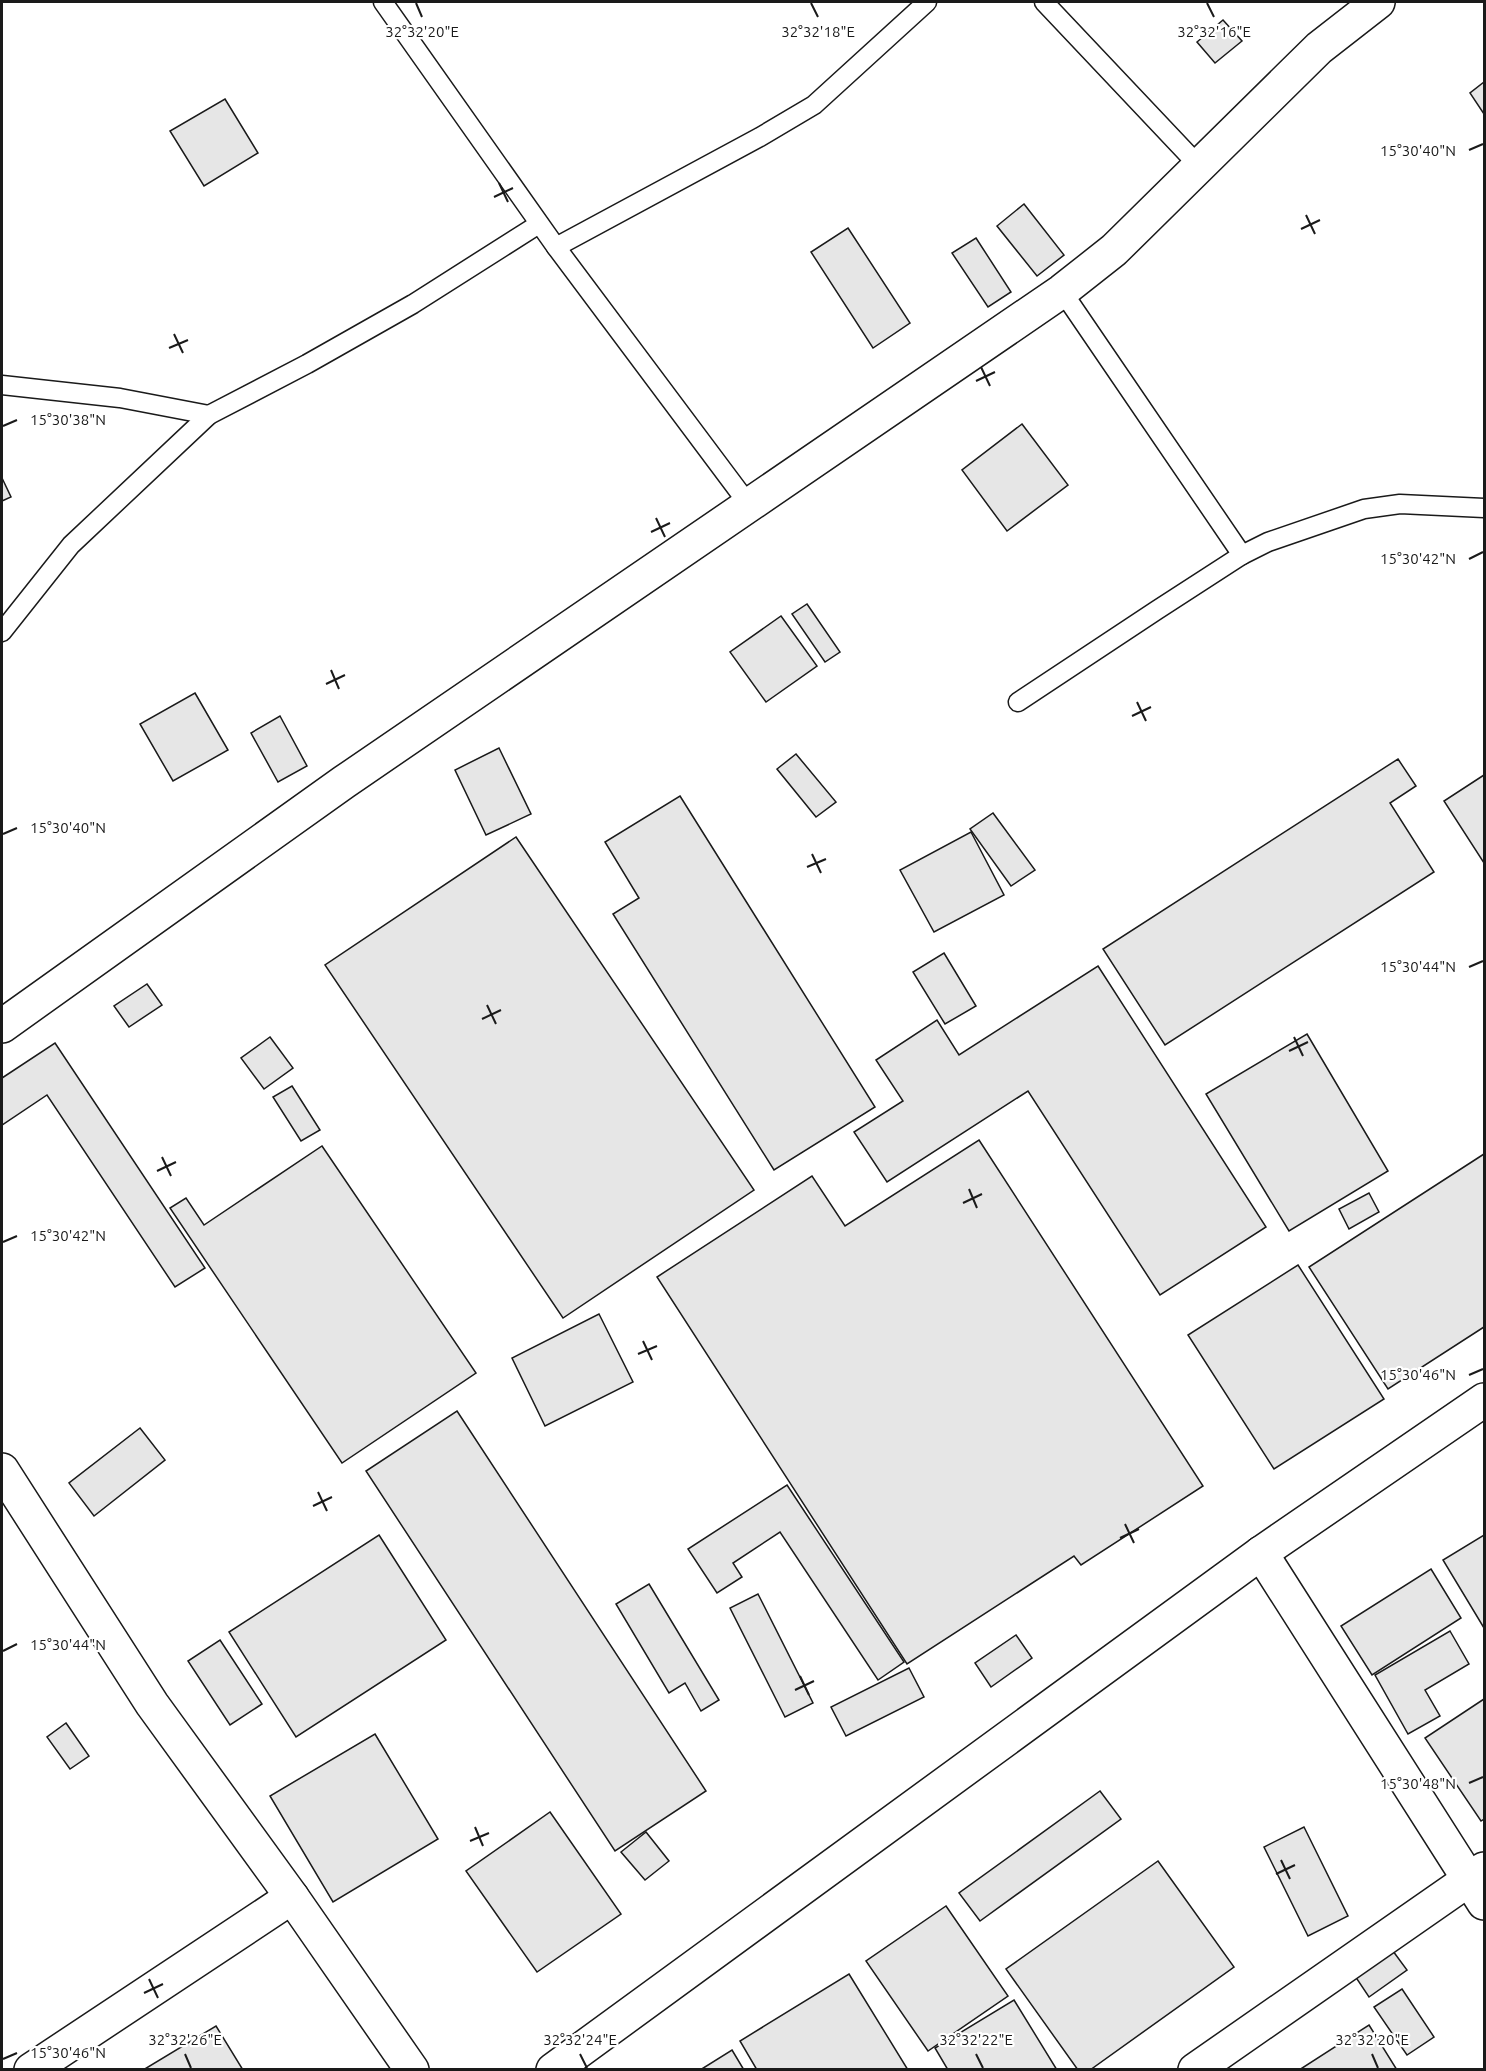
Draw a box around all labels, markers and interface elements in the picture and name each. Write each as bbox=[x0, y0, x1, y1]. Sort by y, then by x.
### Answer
text: 32°32'20"E bbox=[385, 23, 459, 40]
text: 32°32'18"E bbox=[781, 23, 855, 40]
text: 32°32'16"E bbox=[1177, 23, 1251, 40]
text: 15°30'40"N bbox=[1380, 142, 1456, 159]
text: 15°30'38"N bbox=[30, 411, 106, 428]
text: 15°30'42"N bbox=[1380, 550, 1456, 567]
text: 15°30'40"N bbox=[30, 819, 106, 836]
text: 15°30'44"N bbox=[1380, 958, 1456, 975]
text: 15°30'42"N bbox=[30, 1227, 106, 1244]
text: 15°30'46"N bbox=[1380, 1366, 1456, 1383]
text: 15°30'44"N bbox=[30, 1636, 106, 1653]
text: 15°30'48"N bbox=[1380, 1775, 1456, 1792]
text: 32°32'26"E bbox=[148, 2031, 222, 2048]
text: 32°32'24"E bbox=[543, 2031, 617, 2048]
text: 32°32'22"E bbox=[939, 2031, 1013, 2048]
text: 32°32'20"E bbox=[1335, 2031, 1409, 2048]
text: 15°30'46"N bbox=[30, 2044, 106, 2061]

